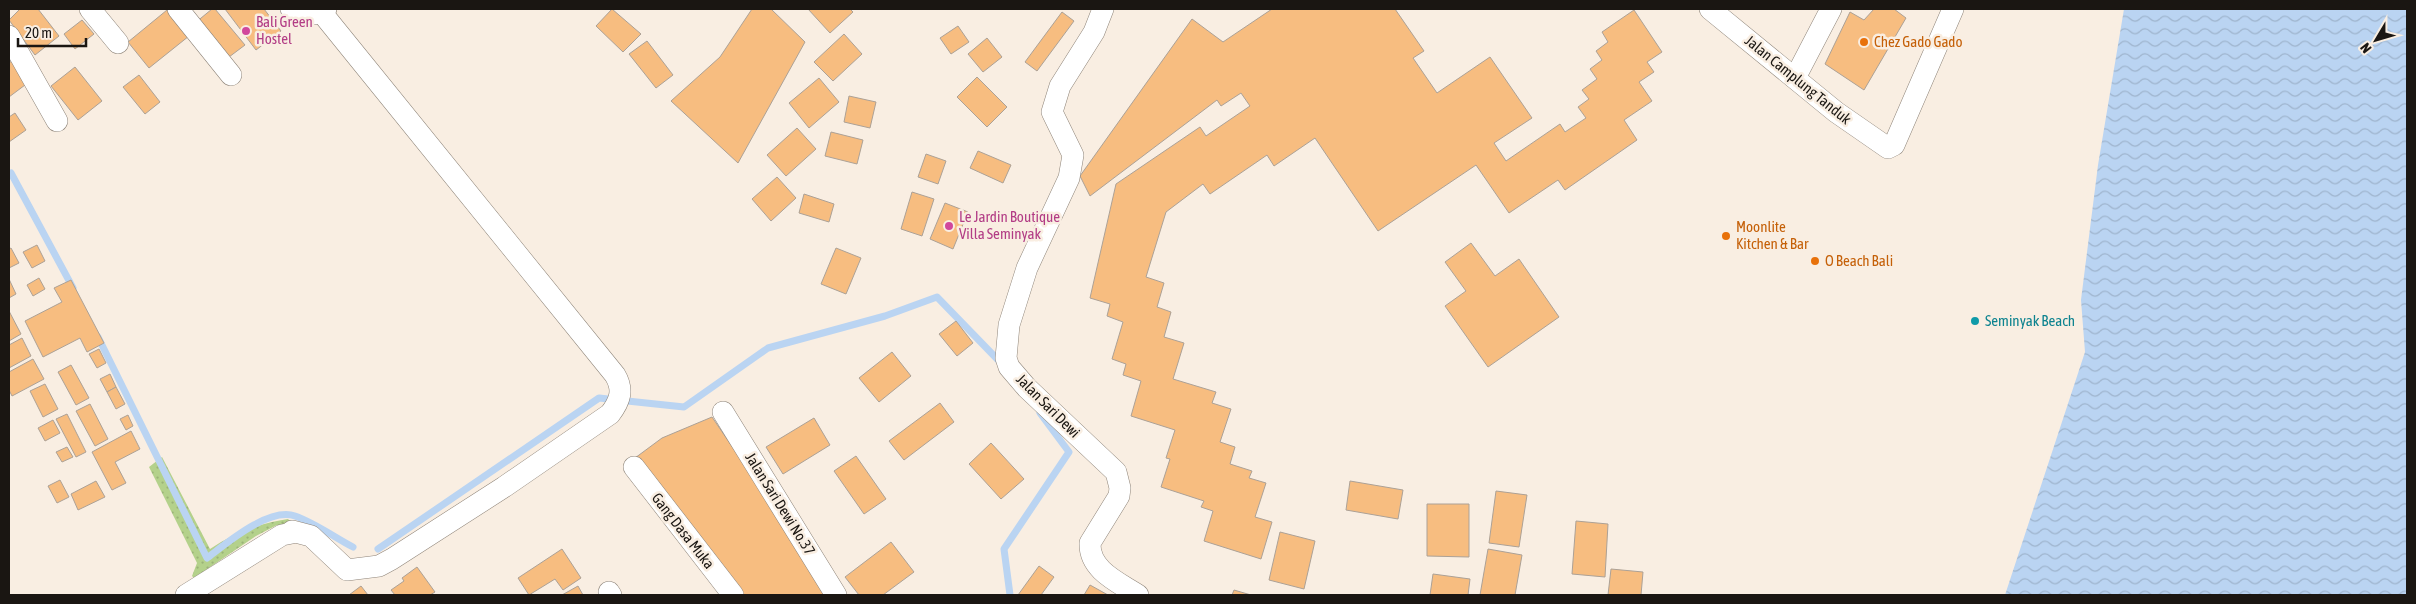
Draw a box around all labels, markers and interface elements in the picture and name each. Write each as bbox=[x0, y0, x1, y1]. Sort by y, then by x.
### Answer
place label: Bali Green Hostel bbox=[256, 13, 313, 47]
scale bar bbox=[18, 15, 85, 47]
north arrow bbox=[2351, 15, 2401, 65]
text: 20 m bbox=[25, 24, 52, 41]
marker: Bali Green Hostel bbox=[240, 25, 252, 37]
street label: Jalan Camplung Tanduk bbox=[1742, 32, 1855, 128]
place label: Chez Gado Gado bbox=[1874, 33, 1963, 50]
marker: Chez Gado Gado bbox=[1858, 36, 1870, 48]
text: N bbox=[2357, 40, 2375, 56]
place label: Le Jardin Boutique Villa Seminyak bbox=[959, 208, 1060, 242]
place label: Moonlite Kitchen & Bar bbox=[1736, 218, 1809, 252]
marker: Le Jardin Boutique Villa Seminyak bbox=[943, 220, 955, 232]
marker: Moonlite Kitchen & Bar bbox=[1720, 230, 1732, 242]
place label: O Beach Bali bbox=[1825, 252, 1893, 269]
marker: O Beach Bali bbox=[1809, 255, 1821, 267]
place label: Seminyak Beach bbox=[1985, 312, 2075, 329]
marker: Seminyak Beach bbox=[1969, 315, 1981, 327]
street label: Jalan Sari Dewi bbox=[1013, 370, 1084, 441]
street label: Jalan Sari Dewi No.37 bbox=[742, 449, 819, 558]
street label: Gang Dasa Muka bbox=[649, 489, 718, 572]

